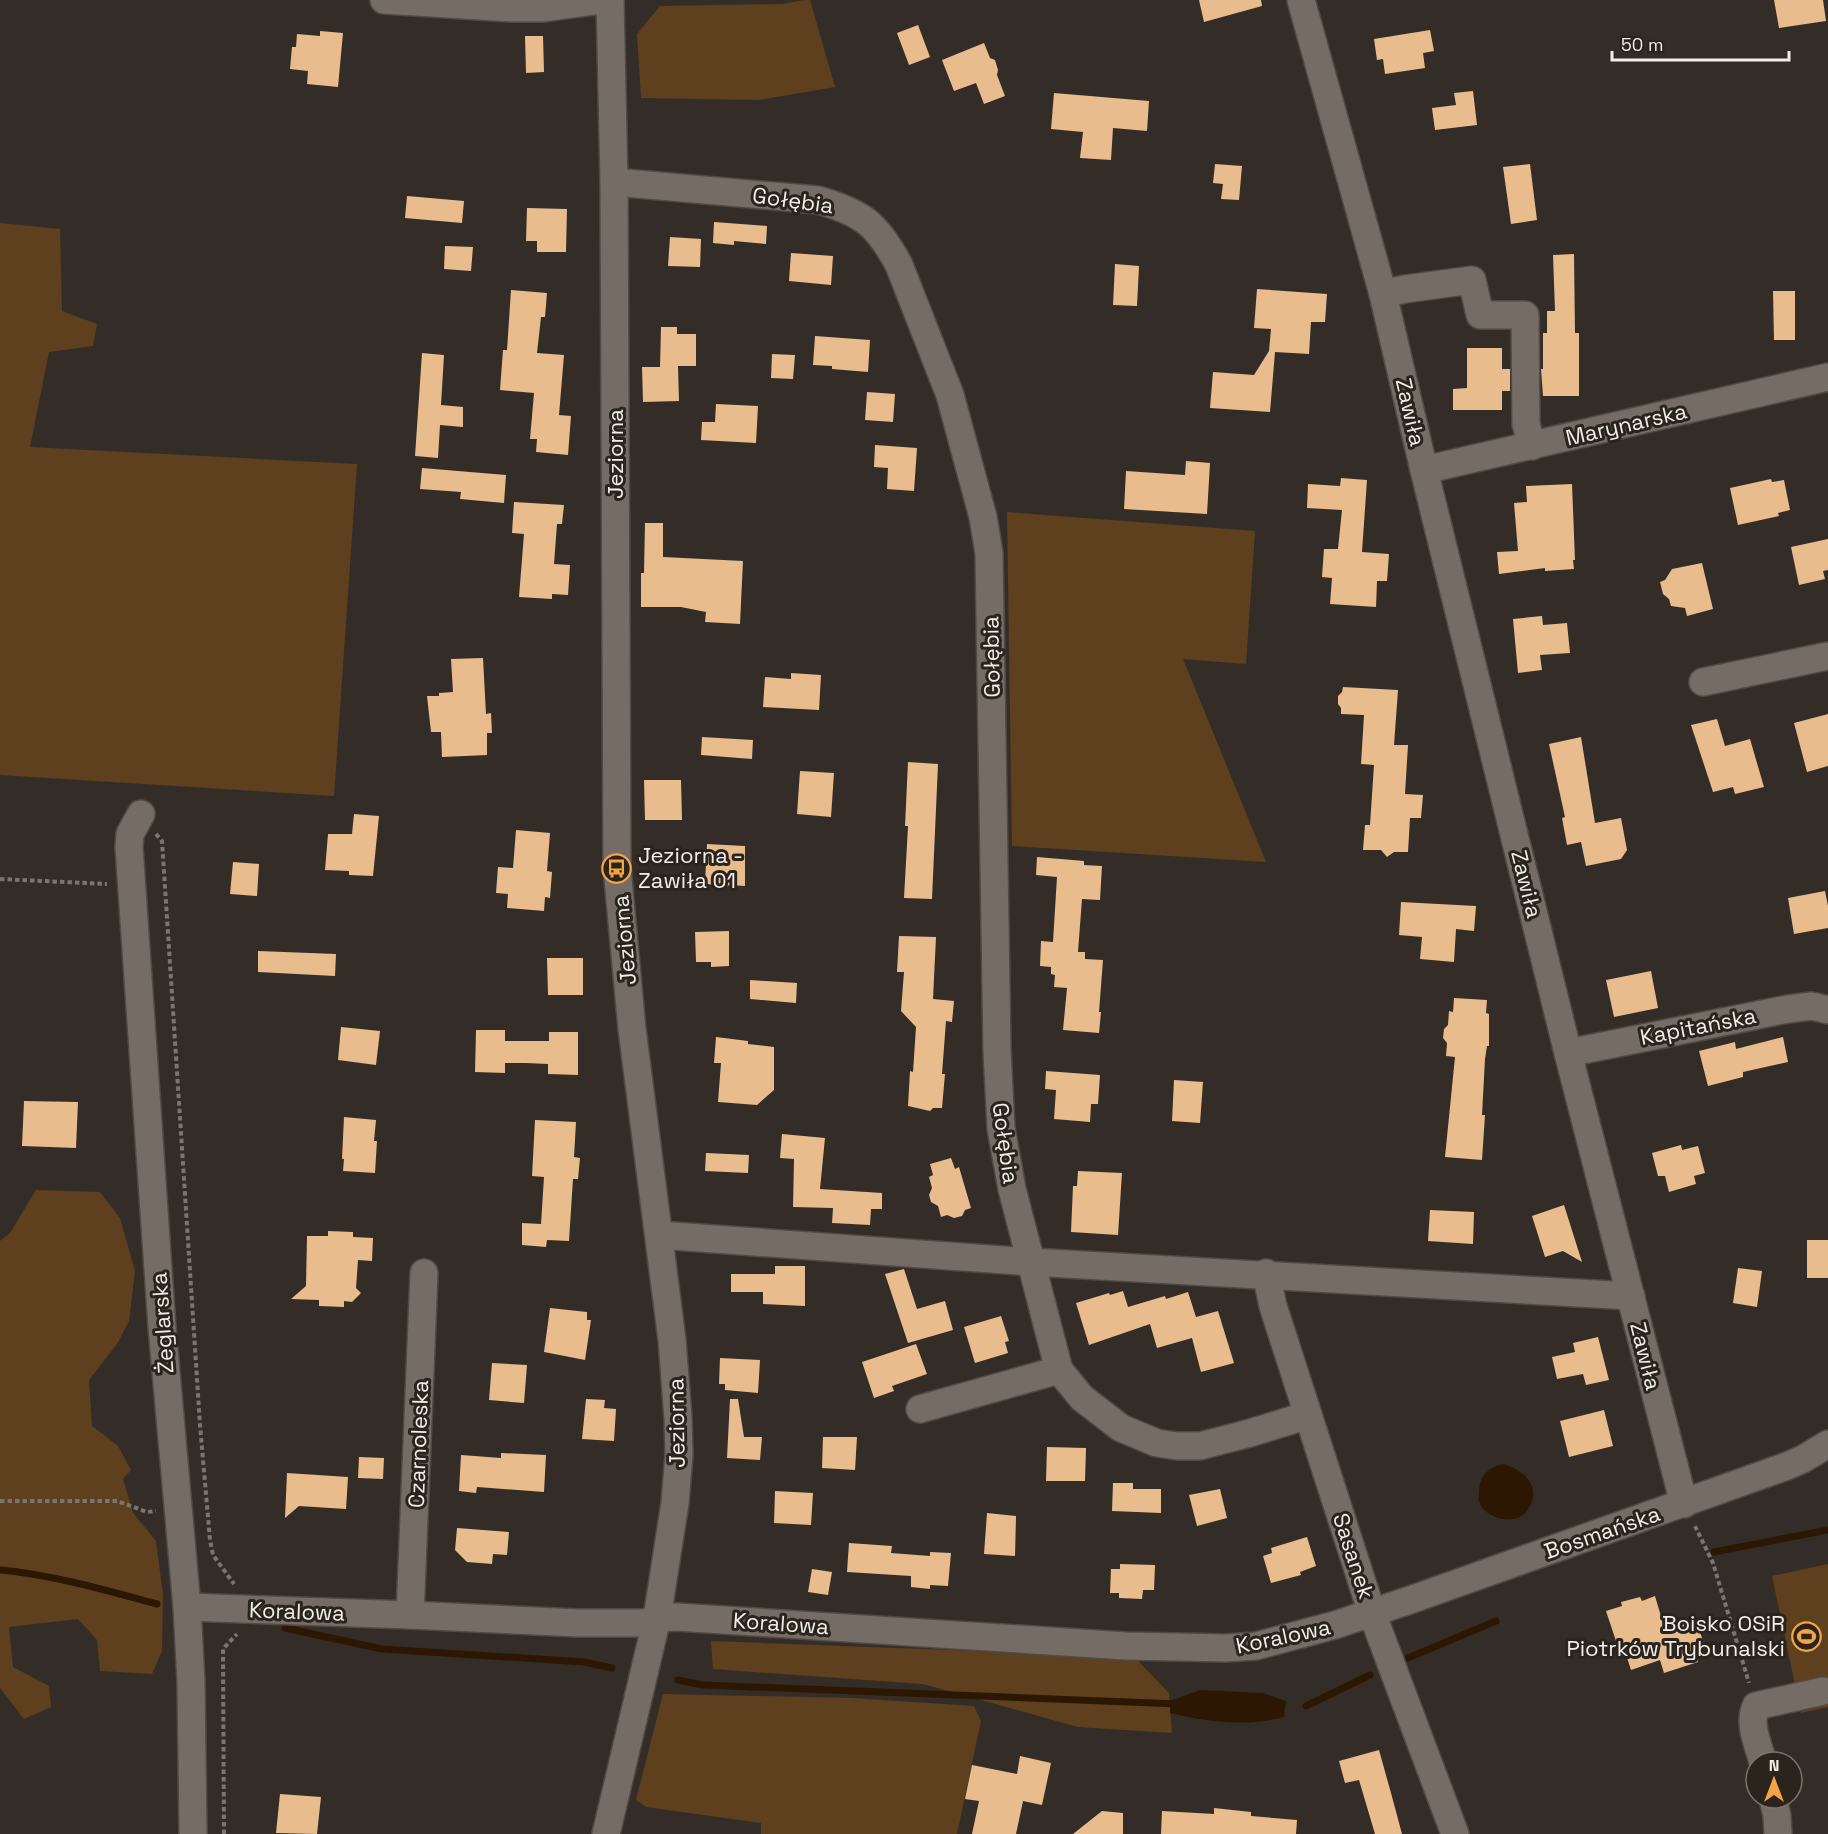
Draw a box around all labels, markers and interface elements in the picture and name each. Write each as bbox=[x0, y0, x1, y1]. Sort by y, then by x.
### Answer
scale bar bbox=[1612, 24, 1789, 62]
text: 50 m bbox=[1621, 33, 1663, 56]
street label: Gołębia bbox=[751, 180, 836, 220]
street label: Zawiła bbox=[1390, 375, 1432, 449]
street label: Marynarska bbox=[1563, 396, 1690, 452]
street label: Jeziorna bbox=[601, 409, 629, 499]
street label: Gołębia bbox=[976, 616, 1006, 698]
place label: Jeziorna - Zawiła 01 bbox=[638, 841, 743, 894]
street label: Zawiła bbox=[1505, 847, 1549, 921]
bus stop icon: Jeziorna - Zawiła 01 bbox=[601, 852, 633, 884]
street label: Jeziorna bbox=[606, 894, 642, 986]
street label: Kapitańska bbox=[1638, 1001, 1759, 1051]
street label: Gołębia bbox=[986, 1101, 1026, 1186]
street label: Żeglarska bbox=[144, 1271, 180, 1375]
street label: Zawiła bbox=[1624, 1319, 1668, 1393]
street label: Jeziorna bbox=[661, 1377, 691, 1468]
street label: Czarnoleska bbox=[402, 1379, 434, 1508]
street label: Bosmańska bbox=[1540, 1499, 1664, 1565]
street label: Sasanek bbox=[1327, 1510, 1381, 1603]
street label: Koralowa bbox=[249, 1595, 346, 1627]
street label: Koralowa bbox=[732, 1606, 830, 1640]
place label: Boisko OSiR Piotrków Trybunalski bbox=[1566, 1609, 1785, 1662]
street label: Koralowa bbox=[1233, 1612, 1333, 1660]
sports icon: Boisko OSiR Piotrków Trybunalski bbox=[1790, 1620, 1822, 1652]
north arrow bbox=[1744, 1750, 1804, 1810]
text: N bbox=[1769, 1755, 1779, 1776]

